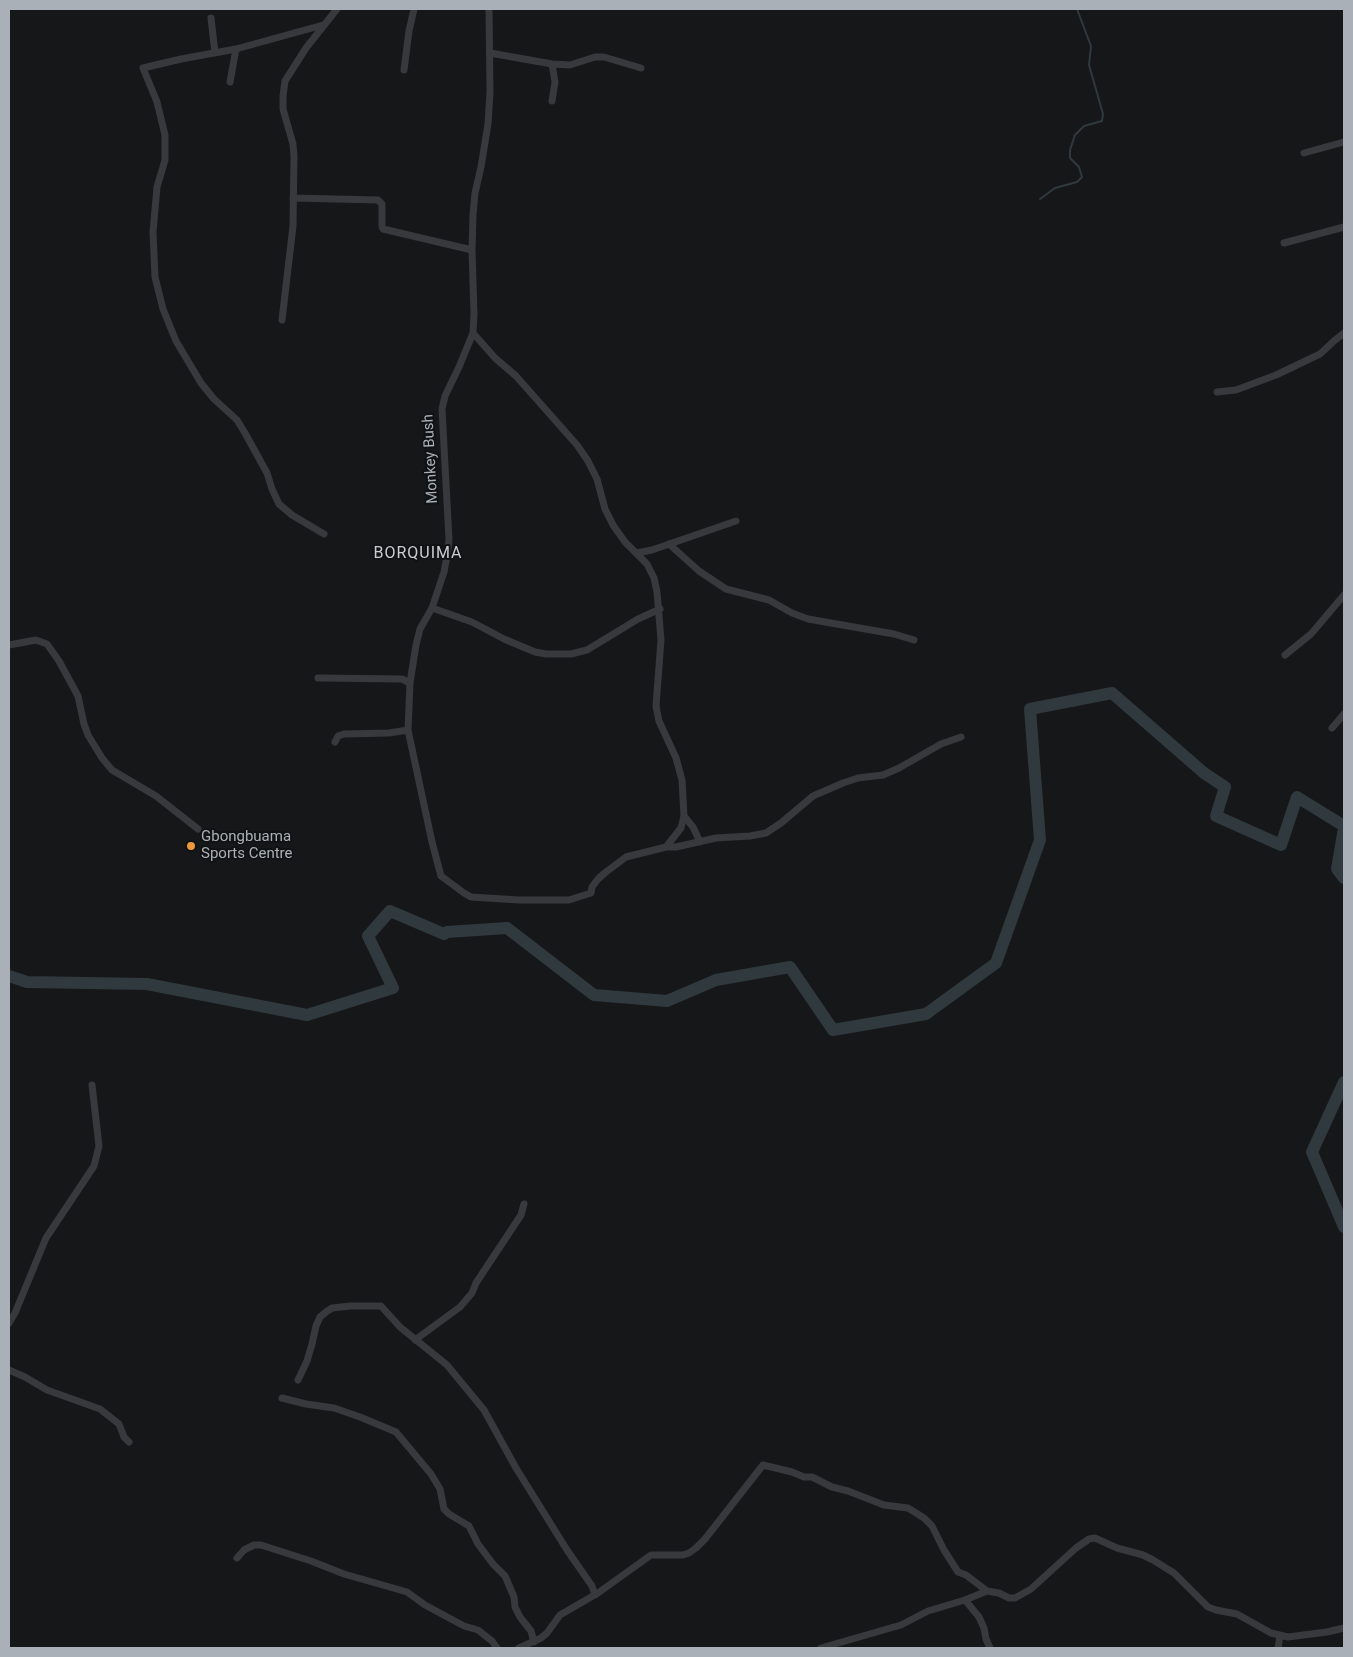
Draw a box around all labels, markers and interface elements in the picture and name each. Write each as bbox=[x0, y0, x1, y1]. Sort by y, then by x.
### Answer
street label: Monkey Bush bbox=[420, 414, 442, 504]
district label: BORQUIMA bbox=[372, 544, 464, 564]
place label: Gbongbuama Sports Centre bbox=[201, 828, 293, 863]
marker: Gbongbuama Sports Centre bbox=[185, 840, 197, 852]

